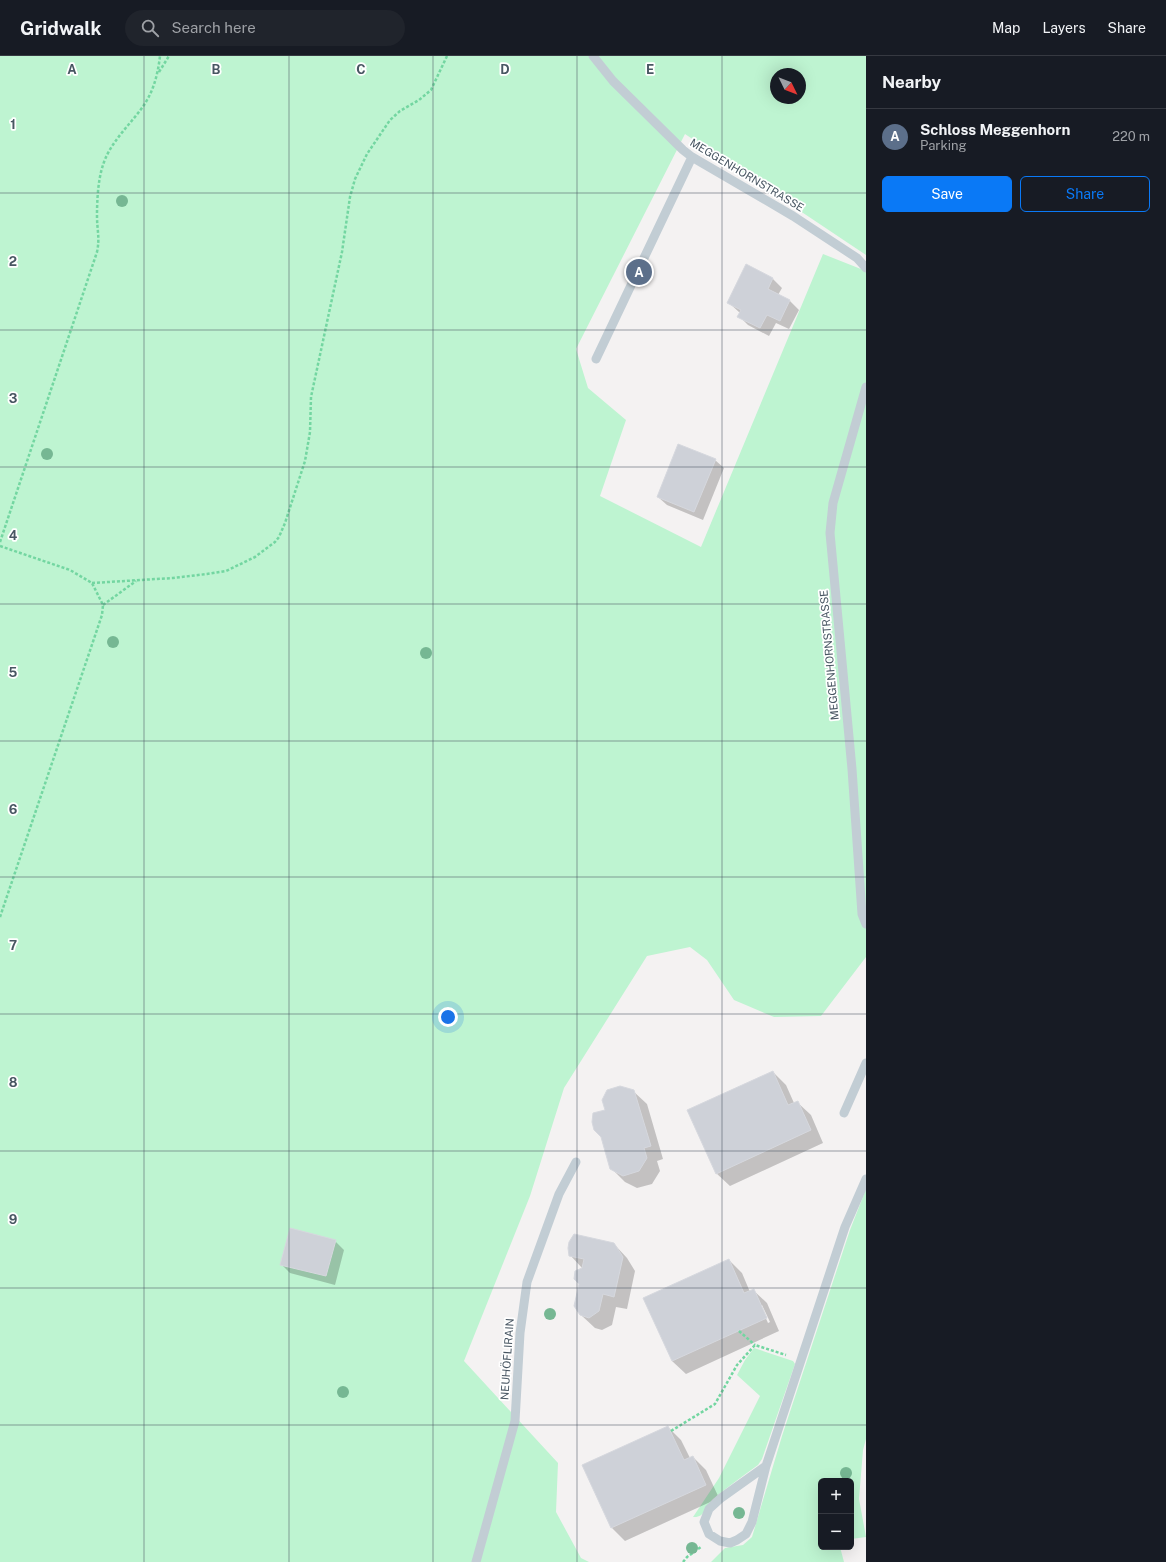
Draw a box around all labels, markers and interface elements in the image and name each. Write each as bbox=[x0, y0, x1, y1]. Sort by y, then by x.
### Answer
search box bbox=[125, 10, 405, 46]
text: Gridwalk bbox=[20, 17, 101, 39]
icon: search bbox=[139, 17, 161, 39]
text: Search here bbox=[171, 19, 256, 36]
text: Map bbox=[992, 20, 1020, 36]
text: Layers bbox=[1042, 20, 1086, 36]
text: Share bbox=[1108, 20, 1146, 36]
text: A bbox=[67, 62, 77, 77]
text: B bbox=[212, 62, 221, 77]
text: C bbox=[356, 62, 366, 77]
text: D bbox=[500, 62, 510, 77]
text: E bbox=[646, 62, 654, 77]
north arrow bbox=[770, 68, 806, 104]
text: Nearby bbox=[882, 72, 941, 92]
text: 1 bbox=[10, 117, 16, 132]
text: Schloss Meggenhorn bbox=[920, 121, 1070, 138]
text: A bbox=[890, 129, 900, 144]
text: 220 m bbox=[1112, 129, 1150, 144]
street label: MEGGENHORNSTRASSE bbox=[688, 136, 806, 214]
text: Parking bbox=[920, 138, 967, 153]
button: Save bbox=[882, 176, 1012, 212]
button: Share bbox=[1020, 176, 1150, 212]
text: 2 bbox=[9, 254, 17, 269]
pin: A bbox=[626, 257, 652, 287]
text: 3 bbox=[9, 391, 18, 406]
text: 4 bbox=[9, 528, 18, 543]
street label: MEGGENHORNSTRASSE bbox=[817, 589, 841, 721]
text: 5 bbox=[9, 665, 18, 680]
text: 6 bbox=[9, 802, 18, 817]
text: 7 bbox=[9, 938, 17, 953]
your location bbox=[438, 1007, 458, 1027]
text: 8 bbox=[9, 1075, 18, 1090]
text: 9 bbox=[9, 1212, 17, 1227]
street label: NEUHÖFLIRAIN bbox=[497, 1318, 516, 1400]
map controls bbox=[818, 1478, 854, 1550]
button: + bbox=[818, 1478, 854, 1514]
button: − bbox=[818, 1514, 854, 1550]

